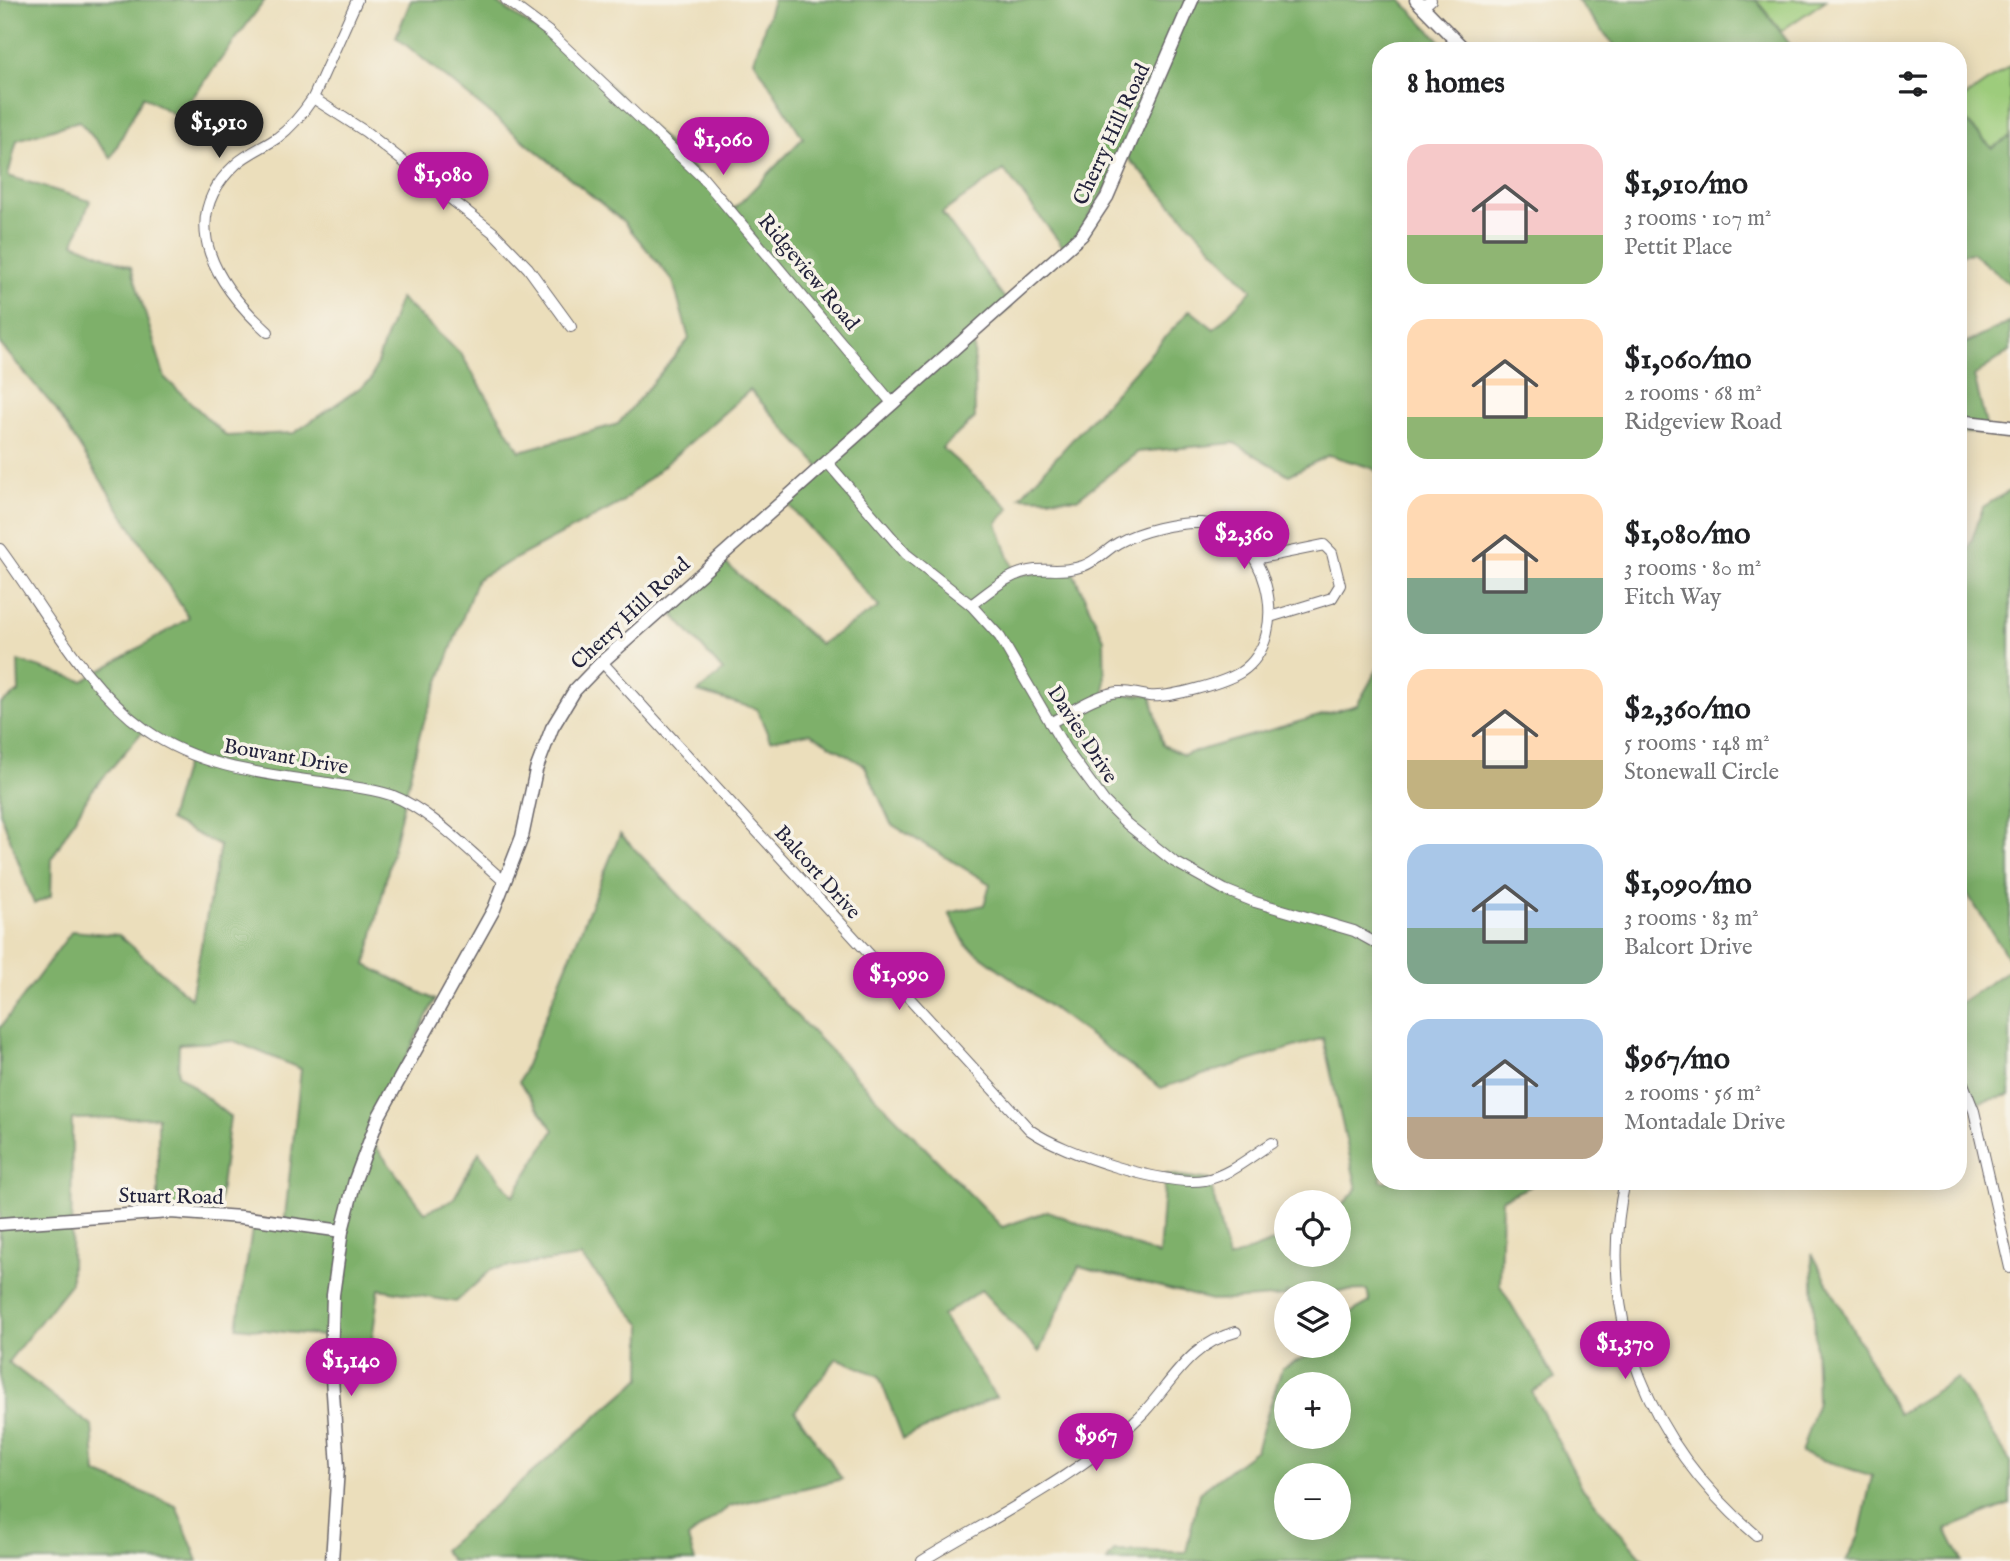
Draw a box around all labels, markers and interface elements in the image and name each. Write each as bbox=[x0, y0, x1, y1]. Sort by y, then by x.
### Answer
street label: Cherry Hill Road bbox=[1068, 59, 1157, 210]
text: 8 homes bbox=[1407, 65, 1505, 103]
icon: filters bbox=[1894, 65, 1932, 103]
pin: $1,910 bbox=[162, 100, 276, 160]
text: $1,910 bbox=[190, 108, 248, 137]
pin: $1,060 bbox=[666, 118, 780, 177]
text: $1,060 bbox=[693, 125, 753, 154]
pin: $1,080 bbox=[386, 152, 500, 212]
text: $1,080 bbox=[413, 160, 473, 189]
text: $1,910/mo bbox=[1624, 166, 1748, 204]
icon: home bbox=[1463, 172, 1547, 256]
text: 3 rooms · 107 m² bbox=[1624, 204, 1772, 233]
street label: Ridgeview Road bbox=[751, 209, 865, 337]
text: Pettit Place bbox=[1624, 233, 1732, 262]
text: $1,060/mo bbox=[1624, 341, 1751, 379]
icon: home bbox=[1463, 347, 1547, 431]
text: 2 rooms · 68 m² bbox=[1624, 379, 1762, 408]
text: Ridgeview Road bbox=[1624, 408, 1782, 437]
pin: $2,360 bbox=[1187, 512, 1301, 571]
text: $1,080/mo bbox=[1624, 516, 1750, 554]
text: $2,360 bbox=[1214, 519, 1274, 548]
icon: home bbox=[1463, 522, 1547, 606]
street label: Cherry Hill Road bbox=[566, 551, 697, 676]
text: 3 rooms · 80 m² bbox=[1624, 554, 1761, 583]
text: Fitch Way bbox=[1624, 583, 1721, 612]
street label: Davies Drive bbox=[1040, 681, 1124, 789]
text: $2,360/mo bbox=[1624, 691, 1751, 729]
icon: home bbox=[1463, 697, 1547, 781]
text: 5 rooms · 148 m² bbox=[1624, 729, 1770, 758]
street label: Bouvant Drive bbox=[221, 733, 351, 782]
text: Stonewall Circle bbox=[1624, 758, 1779, 787]
street label: Balcort Drive bbox=[768, 820, 866, 926]
text: $1,090/mo bbox=[1624, 866, 1752, 904]
icon: home bbox=[1463, 872, 1547, 956]
text: 3 rooms · 83 m² bbox=[1624, 904, 1759, 933]
text: Balcort Drive bbox=[1624, 933, 1753, 962]
pin: $1,090 bbox=[842, 953, 956, 1012]
text: $1,090 bbox=[869, 960, 929, 989]
text: $967/mo bbox=[1624, 1041, 1730, 1079]
icon: home bbox=[1463, 1047, 1547, 1131]
text: 2 rooms · 56 m² bbox=[1624, 1079, 1761, 1108]
text: Montadale Drive bbox=[1624, 1108, 1785, 1137]
street label: Stuart Road bbox=[118, 1183, 224, 1212]
map controls bbox=[1274, 1190, 1351, 1540]
button: locate bbox=[1274, 1190, 1351, 1267]
button: layers bbox=[1274, 1281, 1351, 1358]
pin: $1,370 bbox=[1568, 1322, 1682, 1381]
text: $1,370 bbox=[1596, 1329, 1654, 1358]
pin: $1,140 bbox=[294, 1338, 408, 1398]
text: $1,140 bbox=[322, 1346, 380, 1375]
button: + bbox=[1274, 1372, 1351, 1449]
pin: $967 bbox=[1055, 1414, 1137, 1473]
text: $967 bbox=[1074, 1421, 1118, 1450]
button: − bbox=[1274, 1463, 1351, 1540]

